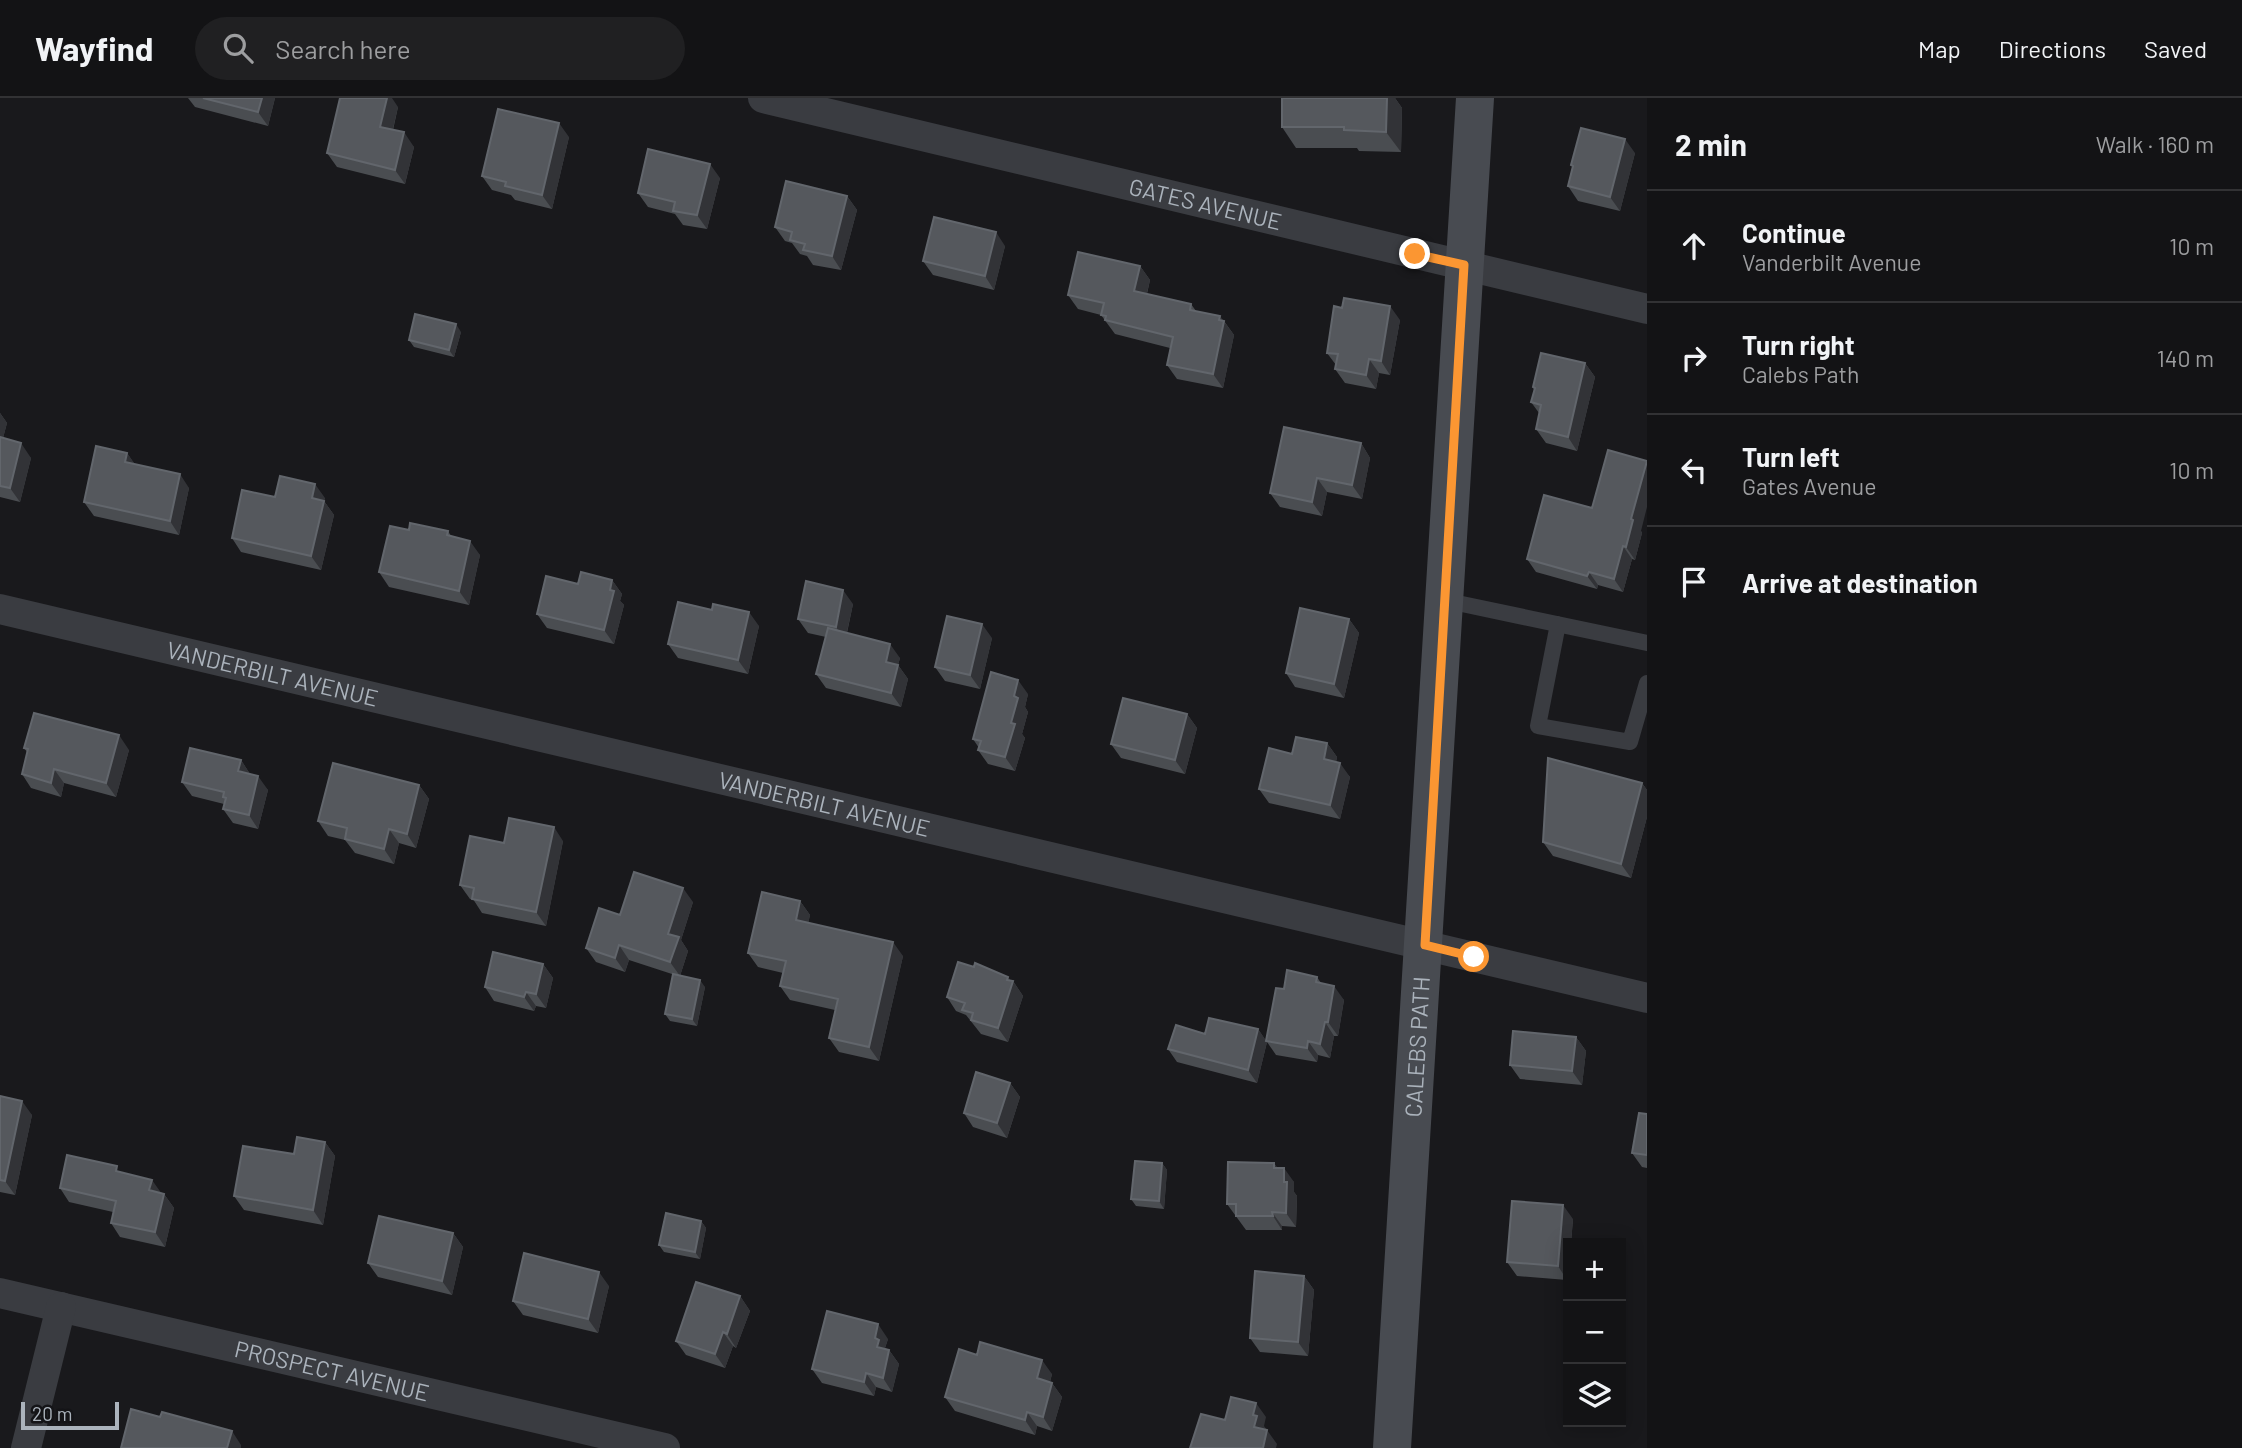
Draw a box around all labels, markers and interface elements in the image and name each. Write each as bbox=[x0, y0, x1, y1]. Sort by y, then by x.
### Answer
search box bbox=[195, 17, 685, 80]
text: Wayfind bbox=[35, 28, 153, 68]
icon: search bbox=[219, 29, 257, 67]
text: Search here bbox=[275, 33, 411, 64]
text: Map bbox=[1918, 34, 1961, 63]
text: Directions bbox=[1999, 34, 2106, 63]
text: Saved bbox=[2144, 34, 2207, 63]
text: 2 min bbox=[1675, 126, 1747, 162]
text: Walk · 160 m bbox=[2096, 130, 2214, 158]
street label: GATES AVENUE bbox=[1126, 172, 1285, 235]
text: Continue bbox=[1742, 217, 1846, 248]
icon: ahead bbox=[1675, 227, 1713, 265]
text: 10 m bbox=[2169, 232, 2214, 260]
route end bbox=[1399, 238, 1430, 269]
text: Vanderbilt Avenue bbox=[1742, 248, 1921, 276]
text: Turn right bbox=[1742, 329, 1855, 360]
icon: right bbox=[1675, 339, 1713, 377]
text: 140 m bbox=[2157, 344, 2214, 372]
text: Calebs Path bbox=[1742, 360, 1859, 388]
text: Turn left bbox=[1742, 441, 1840, 472]
icon: left bbox=[1675, 451, 1713, 489]
text: 10 m bbox=[2169, 456, 2214, 484]
text: Gates Avenue bbox=[1742, 472, 1876, 500]
icon: arrive bbox=[1675, 563, 1713, 601]
text: Arrive at destination bbox=[1742, 567, 1978, 598]
street label: VANDERBILT AVENUE bbox=[164, 635, 381, 712]
street label: VANDERBILT AVENUE bbox=[716, 765, 933, 842]
route start bbox=[1458, 941, 1489, 972]
street label: CALEBS PATH bbox=[1398, 975, 1435, 1118]
map controls bbox=[1563, 1238, 1626, 1427]
button: + bbox=[1563, 1238, 1626, 1301]
button: − bbox=[1563, 1301, 1626, 1364]
street label: PROSPECT AVENUE bbox=[232, 1334, 432, 1407]
button: layers bbox=[1563, 1364, 1626, 1427]
scale bar bbox=[21, 1399, 119, 1431]
text: 20 m bbox=[32, 1402, 72, 1425]

